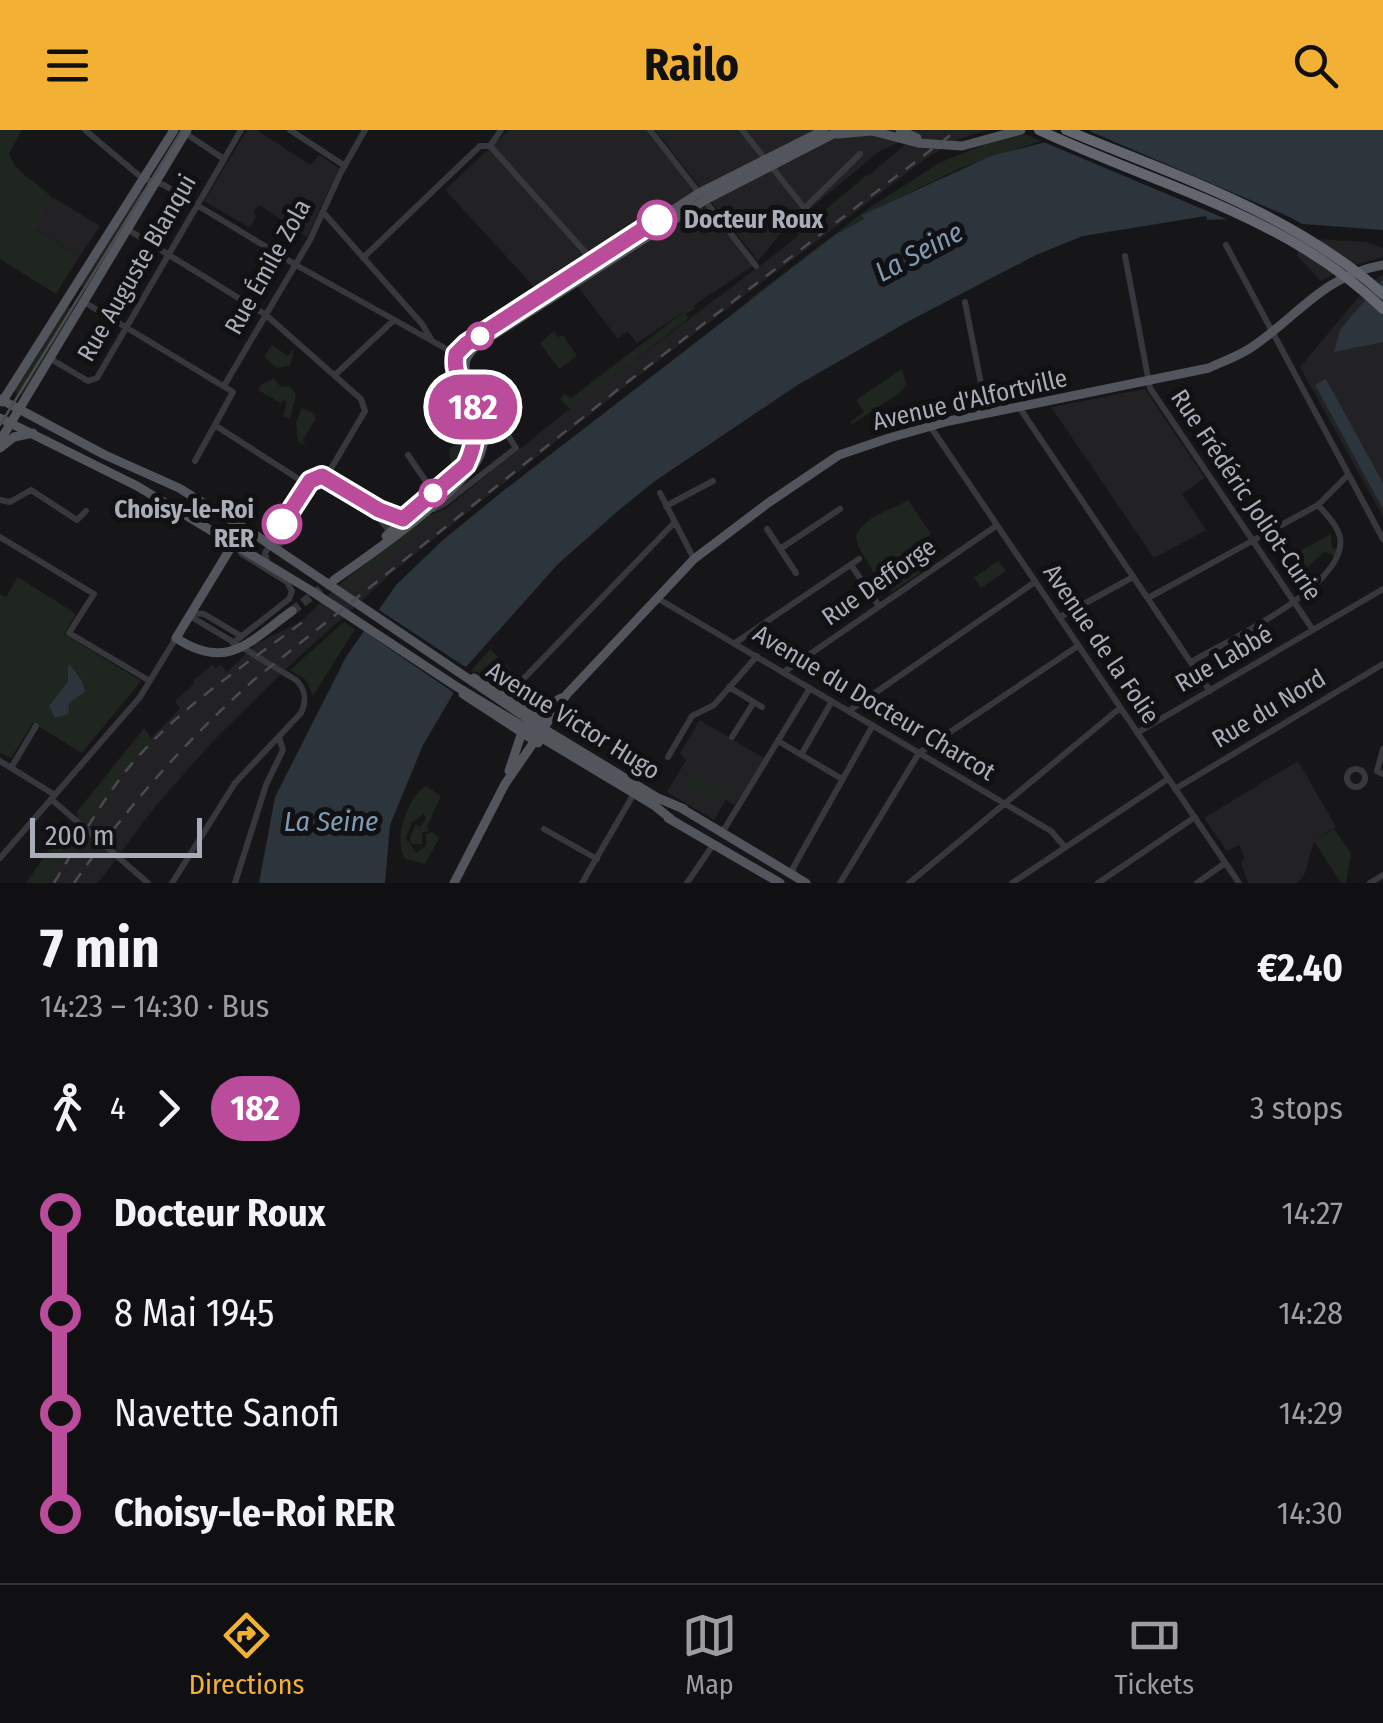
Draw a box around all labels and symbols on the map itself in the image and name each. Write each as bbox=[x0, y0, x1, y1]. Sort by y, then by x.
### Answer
street label: Rue Auguste Blanqui bbox=[71, 169, 203, 367]
street label: Rue Émile Zola bbox=[218, 194, 317, 340]
marker: Docteur Roux bbox=[638, 201, 676, 239]
place label: Docteur Roux bbox=[684, 205, 823, 235]
water label: La Seine bbox=[869, 215, 969, 289]
unlabelled marker bbox=[467, 323, 493, 349]
street label: Avenue d'Alfortville bbox=[870, 363, 1070, 437]
line badge: 182 bbox=[416, 374, 530, 440]
street label: Rue Frédéric Joliot-Curie bbox=[1164, 384, 1328, 606]
unlabelled marker bbox=[420, 480, 446, 506]
place label: Choisy-le-Roi RER bbox=[114, 495, 255, 554]
marker: Choisy-le-Roi RER bbox=[263, 505, 301, 543]
street label: Rue Defforge bbox=[816, 532, 942, 632]
street label: Avenue de la Folie bbox=[1037, 559, 1165, 729]
street label: Avenue du Docteur Charcot bbox=[748, 619, 1001, 788]
street label: Rue Labbé bbox=[1170, 619, 1278, 699]
street label: Avenue Victor Hugo bbox=[481, 656, 665, 786]
street label: Rue du Nord bbox=[1207, 663, 1331, 755]
water label: La Seine bbox=[284, 805, 378, 838]
scale bar bbox=[30, 813, 202, 858]

